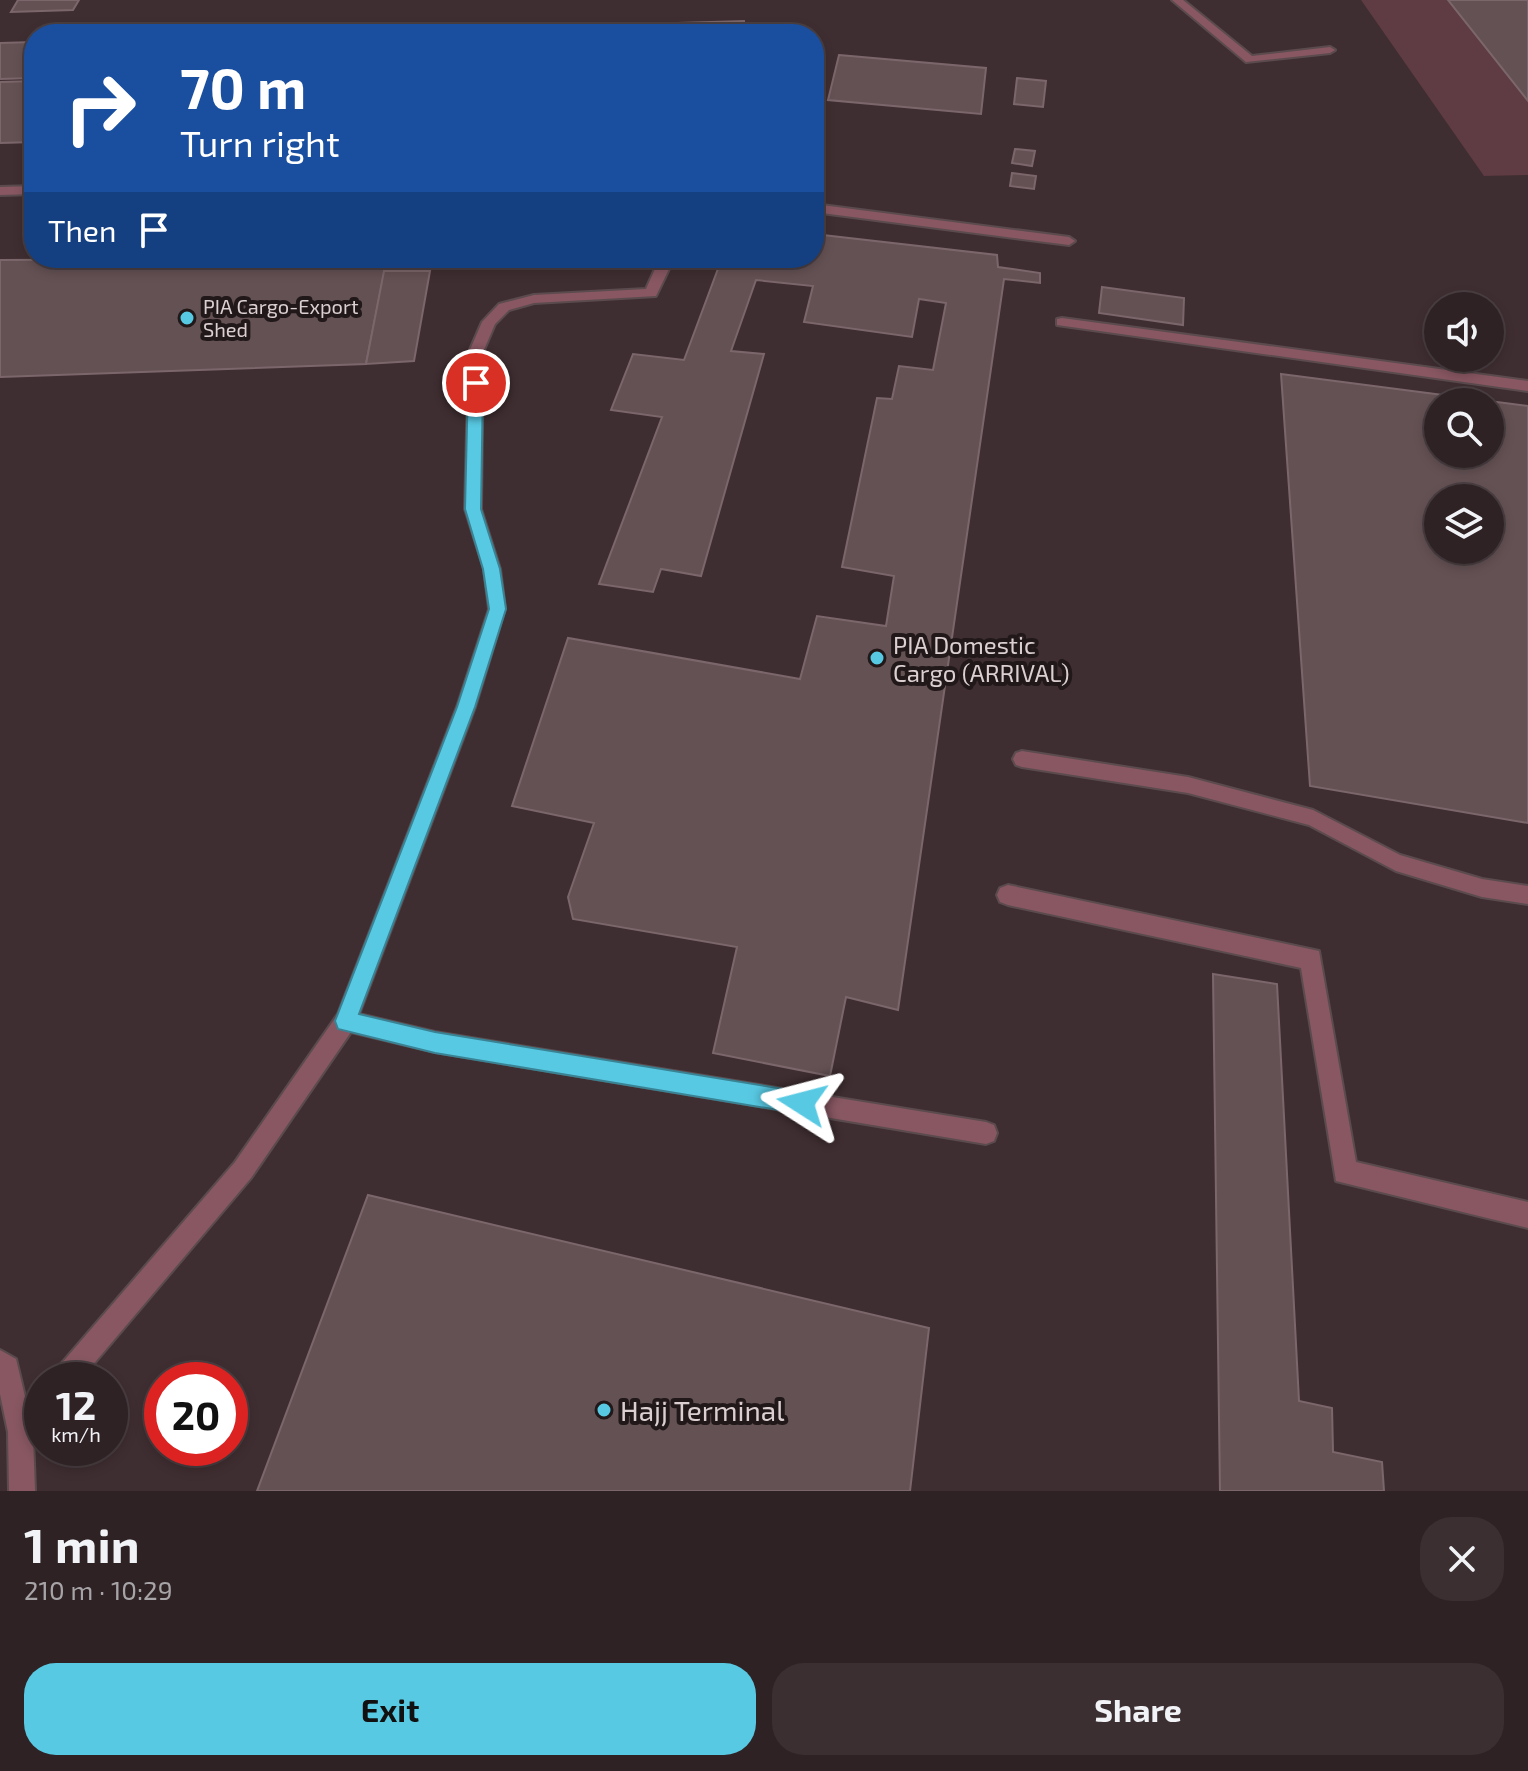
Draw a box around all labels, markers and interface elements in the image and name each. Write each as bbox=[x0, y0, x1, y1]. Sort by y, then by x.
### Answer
text: 70 m bbox=[180, 53, 306, 120]
icon: right bbox=[48, 56, 152, 160]
text: Turn right bbox=[180, 121, 340, 164]
icon: arrive bbox=[132, 208, 176, 252]
text: Then bbox=[48, 212, 116, 248]
map controls bbox=[1424, 292, 1504, 564]
button: sound bbox=[1424, 292, 1504, 372]
place label: PIA Cargo-Export Shed bbox=[203, 294, 359, 341]
marker: PIA Cargo-Export Shed bbox=[178, 309, 196, 327]
pin bbox=[442, 349, 510, 417]
icon: arrive bbox=[454, 361, 498, 405]
button: search bbox=[1424, 388, 1504, 468]
button: layers bbox=[1424, 484, 1504, 564]
place label: PIA Domestic Cargo (ARRIVAL) bbox=[893, 630, 1070, 687]
marker: PIA Domestic Cargo (ARRIVAL) bbox=[868, 649, 886, 667]
position arrow bbox=[760, 1061, 844, 1145]
speed limit sign: 20 bbox=[144, 1362, 248, 1466]
text: 12 bbox=[56, 1380, 96, 1428]
place label: Hajj Terminal bbox=[620, 1393, 785, 1427]
marker: Hajj Terminal bbox=[595, 1401, 613, 1419]
text: km/h bbox=[51, 1422, 101, 1446]
text: 1 min bbox=[24, 1515, 140, 1573]
button: close bbox=[1420, 1517, 1504, 1601]
text: 210 m · 10:29 bbox=[24, 1574, 173, 1605]
button: Exit bbox=[24, 1663, 756, 1755]
button: Share bbox=[772, 1663, 1504, 1755]

